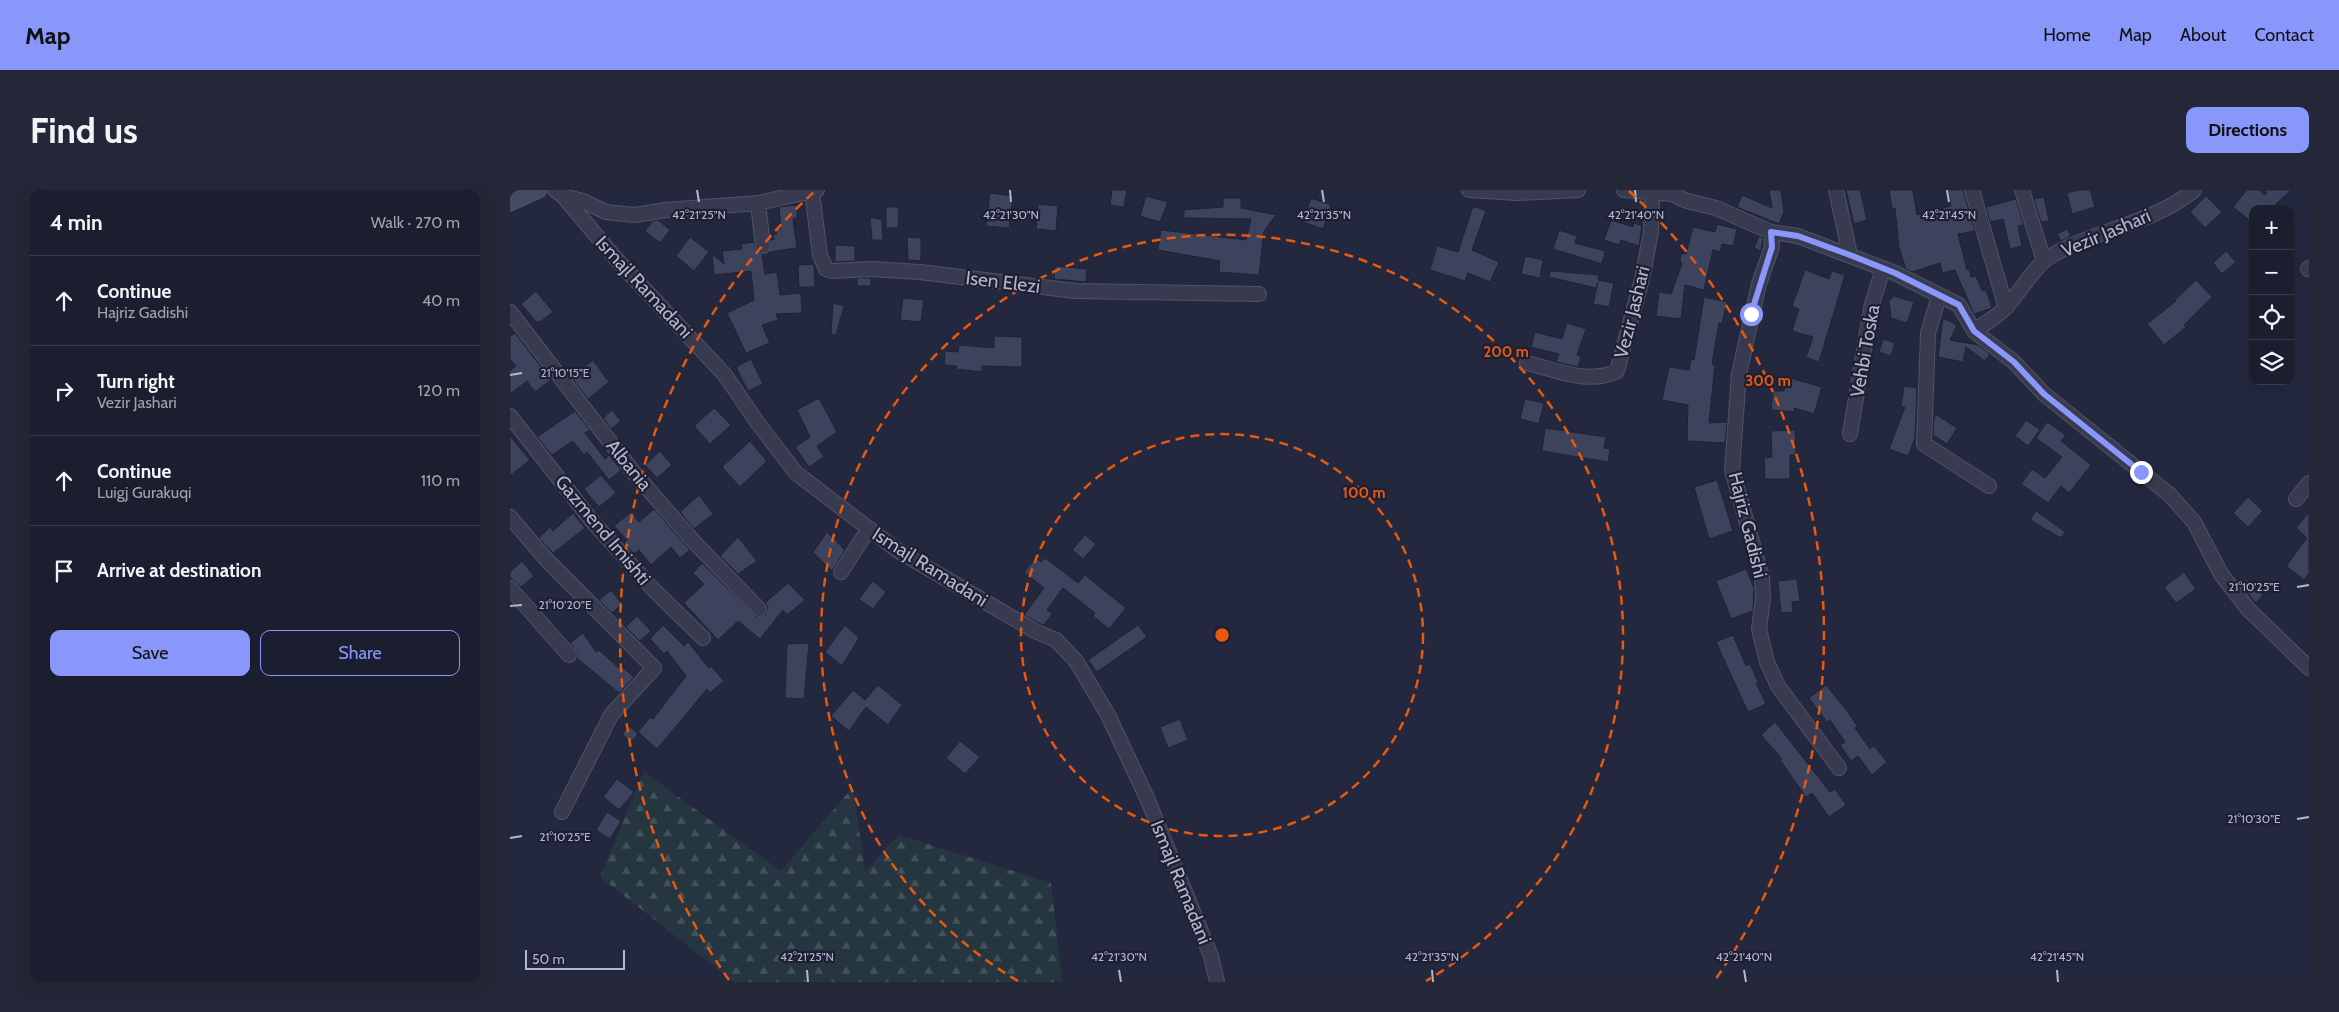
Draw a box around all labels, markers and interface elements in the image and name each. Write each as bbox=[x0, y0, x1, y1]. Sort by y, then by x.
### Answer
text: Map bbox=[25, 21, 71, 50]
text: Home bbox=[2043, 24, 2091, 46]
text: Map bbox=[2119, 24, 2152, 46]
text: About bbox=[2180, 24, 2226, 46]
text: Contact bbox=[2254, 24, 2314, 46]
button: Directions bbox=[2186, 107, 2309, 153]
text: Find us bbox=[30, 109, 138, 152]
street label: Vezir Jashari bbox=[2058, 204, 2154, 262]
map controls bbox=[2249, 205, 2294, 385]
button: + bbox=[2249, 205, 2294, 250]
text: 42°21'25"N bbox=[672, 207, 726, 222]
text: 42°21'30"N bbox=[983, 207, 1039, 222]
text: 42°21'35"N bbox=[1297, 207, 1351, 222]
text: 42°21'40"N bbox=[1608, 207, 1664, 222]
text: 42°21'45"N bbox=[1922, 207, 1976, 222]
text: 4 min bbox=[50, 210, 103, 235]
text: Walk · 270 m bbox=[371, 213, 460, 232]
street label: Ismajl Ramadani bbox=[591, 231, 697, 343]
button: − bbox=[2249, 250, 2294, 295]
street label: Vezir Jashari bbox=[1609, 263, 1655, 361]
street label: Isen Elezi bbox=[964, 266, 1042, 298]
text: Continue bbox=[97, 280, 171, 303]
icon: ahead bbox=[50, 287, 78, 315]
text: 40 m bbox=[422, 291, 460, 310]
button: locate bbox=[2249, 295, 2294, 340]
text: Hajriz Gadishi bbox=[97, 303, 188, 322]
route start bbox=[1740, 303, 1763, 326]
street label: Vehbi Toska bbox=[1846, 303, 1884, 399]
button: layers bbox=[2249, 340, 2294, 385]
text: 200 m bbox=[1483, 343, 1529, 361]
text: 21°10'15"E bbox=[541, 365, 590, 380]
text: Turn right bbox=[97, 370, 175, 393]
text: 300 m bbox=[1745, 372, 1791, 390]
icon: right bbox=[50, 377, 78, 405]
text: 120 m bbox=[418, 381, 460, 400]
text: Vezir Jashari bbox=[97, 393, 177, 412]
street label: Albania bbox=[601, 435, 657, 495]
text: Continue bbox=[97, 460, 171, 483]
route end bbox=[2130, 461, 2153, 484]
icon: ahead bbox=[50, 467, 78, 495]
street label: Gazmend Imishti bbox=[550, 470, 656, 590]
street label: Hajriz Gadishi bbox=[1724, 470, 1772, 580]
text: 110 m bbox=[421, 471, 460, 490]
text: Luigj Gurakuqi bbox=[97, 483, 191, 502]
text: 100 m bbox=[1342, 484, 1386, 502]
street label: Ismajl Ramadani bbox=[868, 522, 992, 612]
icon: arrive bbox=[50, 557, 78, 585]
text: Arrive at destination bbox=[97, 559, 261, 582]
text: 21°10'25"E bbox=[2228, 579, 2280, 594]
text: 21°10'20"E bbox=[538, 597, 592, 612]
centre of rings bbox=[1213, 626, 1231, 644]
button: Save bbox=[50, 630, 250, 676]
button: Share bbox=[260, 630, 460, 676]
text: 21°10'30"E bbox=[2227, 811, 2281, 826]
street label: Ismajl Ramadani bbox=[1146, 817, 1216, 947]
text: 21°10'25"E bbox=[539, 829, 591, 844]
scale bar bbox=[525, 947, 625, 970]
text: 42°21'25"N bbox=[780, 949, 834, 964]
text: 42°21'30"N bbox=[1091, 949, 1147, 964]
text: 42°21'35"N bbox=[1405, 949, 1459, 964]
text: 42°21'40"N bbox=[1716, 949, 1772, 964]
text: 42°21'45"N bbox=[2030, 949, 2084, 964]
text: 50 m bbox=[532, 950, 565, 968]

